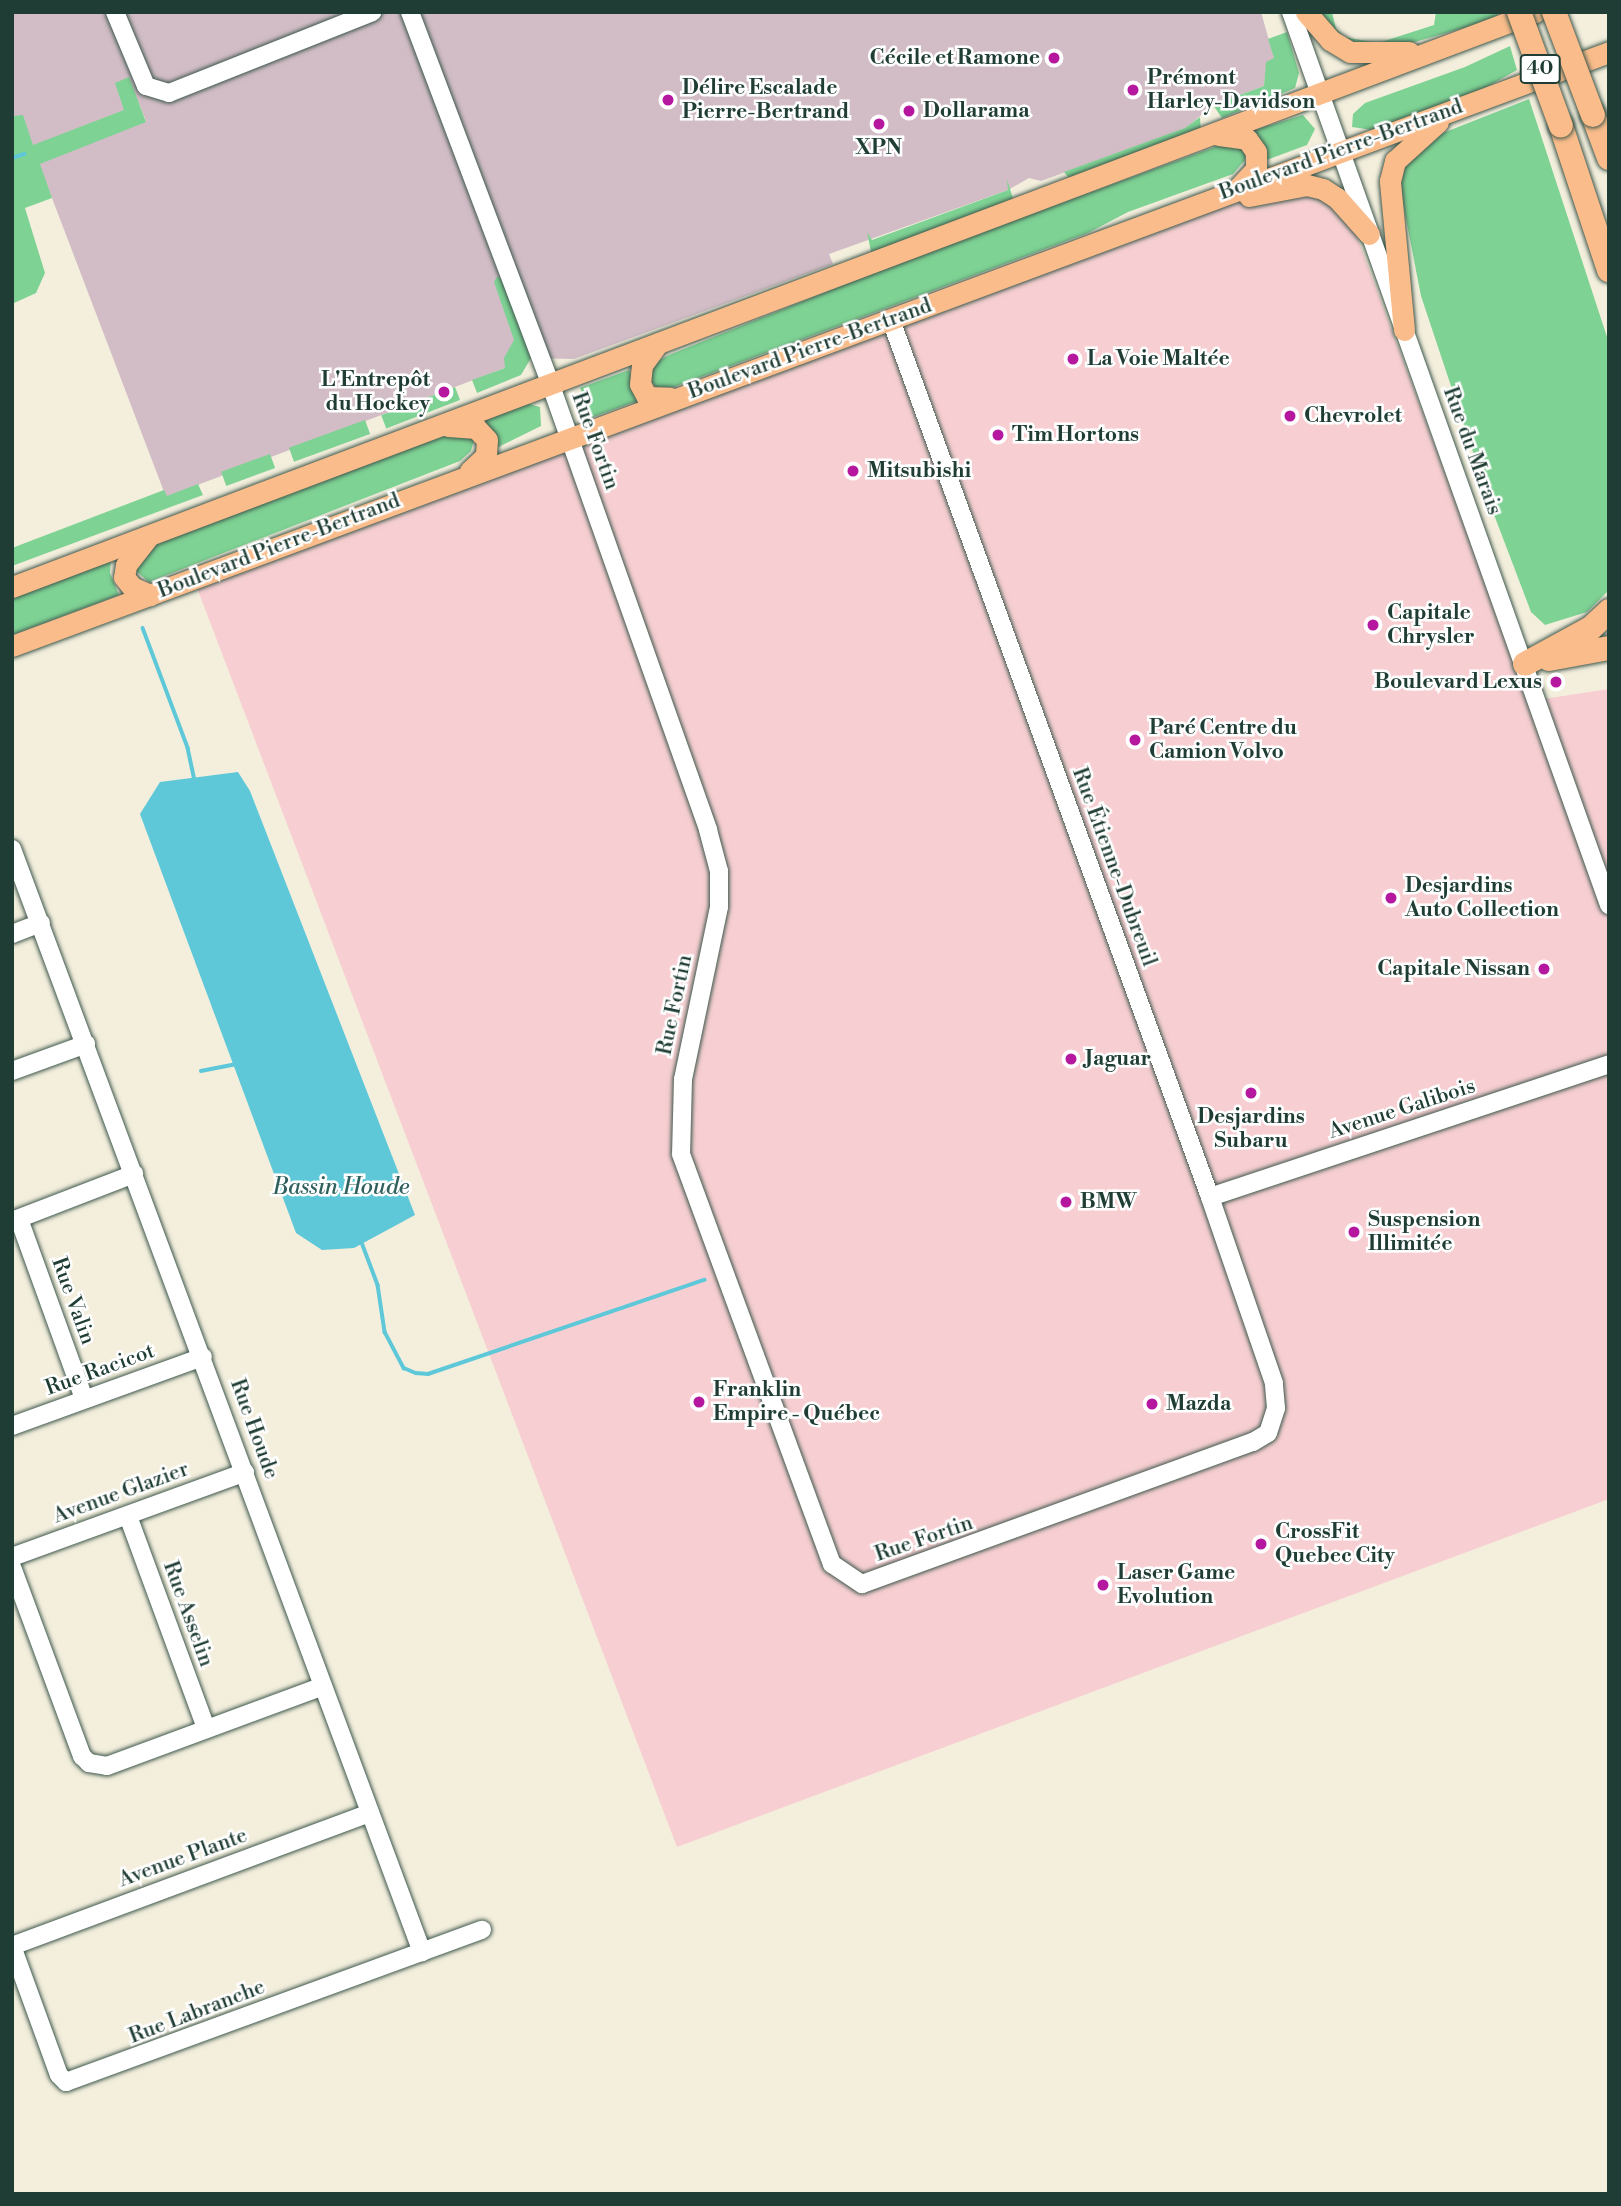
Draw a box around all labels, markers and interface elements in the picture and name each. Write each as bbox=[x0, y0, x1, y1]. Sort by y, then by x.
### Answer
place label: Cécile et Ramone bbox=[870, 45, 1040, 71]
marker: Cécile et Ramone bbox=[1046, 50, 1062, 66]
road number: 40 bbox=[1519, 54, 1561, 85]
place label: Prémont Harley-Davidson bbox=[1147, 65, 1315, 115]
place label: Délire Escalade Pierre-Bertrand bbox=[682, 75, 849, 125]
marker: Prémont Harley-Davidson bbox=[1125, 82, 1141, 98]
marker: Délire Escalade Pierre-Bertrand bbox=[660, 92, 676, 108]
street label: Boulevard Pierre-Bertrand bbox=[1216, 94, 1466, 206]
place label: Dollarama bbox=[923, 98, 1030, 124]
marker: Dollarama bbox=[901, 103, 917, 119]
marker: XPN bbox=[871, 116, 887, 132]
place label: XPN bbox=[856, 135, 902, 161]
street label: Boulevard Pierre-Bertrand bbox=[685, 293, 935, 405]
place label: La Voie Maltée bbox=[1087, 346, 1230, 372]
marker: La Voie Maltée bbox=[1065, 351, 1081, 367]
place label: L'Entrepôt du Hockey bbox=[321, 367, 430, 417]
street label: Rue du Marais bbox=[1437, 383, 1507, 519]
marker: L'Entrepôt du Hockey bbox=[436, 384, 452, 400]
street label: Rue Fortin bbox=[566, 389, 624, 493]
place label: Chevrolet bbox=[1304, 403, 1402, 429]
marker: Chevrolet bbox=[1282, 408, 1298, 424]
place label: Tim Hortons bbox=[1012, 422, 1139, 448]
marker: Tim Hortons bbox=[990, 427, 1006, 443]
place label: Mitsubishi bbox=[867, 458, 971, 484]
marker: Mitsubishi bbox=[845, 463, 861, 479]
street label: Boulevard Pierre-Bertrand bbox=[154, 488, 404, 604]
place label: Capitale Chrysler bbox=[1387, 600, 1475, 650]
marker: Capitale Chrysler bbox=[1365, 617, 1381, 633]
place label: Boulevard Lexus bbox=[1374, 669, 1542, 695]
marker: Boulevard Lexus bbox=[1548, 674, 1564, 690]
place label: Paré Centre du Camion Volvo bbox=[1149, 715, 1297, 765]
marker: Paré Centre du Camion Volvo bbox=[1127, 732, 1143, 748]
street label: Rue Étienne-Dubreuil bbox=[1066, 764, 1162, 970]
place label: Desjardins Auto Collection bbox=[1405, 873, 1559, 923]
marker: Desjardins Auto Collection bbox=[1383, 890, 1399, 906]
street label: Rue Fortin bbox=[652, 952, 698, 1058]
place label: Capitale Nissan bbox=[1377, 956, 1530, 982]
marker: Capitale Nissan bbox=[1536, 961, 1552, 977]
place label: Jaguar bbox=[1085, 1046, 1151, 1072]
marker: Jaguar bbox=[1063, 1051, 1079, 1067]
street label: Avenue Galibois bbox=[1325, 1073, 1479, 1145]
marker: Desjardins Subaru bbox=[1243, 1085, 1259, 1101]
place label: Desjardins Subaru bbox=[1197, 1104, 1305, 1154]
water label: Bassin Houde bbox=[272, 1173, 410, 1201]
place label: BMW bbox=[1080, 1189, 1137, 1215]
marker: BMW bbox=[1058, 1194, 1074, 1210]
place label: Suspension Illimitée bbox=[1368, 1207, 1480, 1257]
marker: Suspension Illimitée bbox=[1346, 1224, 1362, 1240]
street label: Rue Valin bbox=[46, 1254, 100, 1348]
street label: Rue Racicot bbox=[42, 1339, 158, 1401]
street label: Rue Houde bbox=[224, 1376, 284, 1482]
place label: Franklin Empire - Québec bbox=[713, 1377, 880, 1427]
place label: Mazda bbox=[1166, 1391, 1231, 1417]
marker: Franklin Empire - Québec bbox=[691, 1394, 707, 1410]
marker: Mazda bbox=[1144, 1396, 1160, 1412]
street label: Avenue Glazier bbox=[50, 1457, 192, 1529]
street label: Rue Fortin bbox=[872, 1510, 976, 1568]
place label: CrossFit Quebec City bbox=[1275, 1519, 1395, 1569]
marker: CrossFit Quebec City bbox=[1253, 1536, 1269, 1552]
street label: Rue Asselin bbox=[157, 1558, 219, 1670]
place label: Laser Game Evolution bbox=[1117, 1560, 1235, 1610]
marker: Laser Game Evolution bbox=[1095, 1577, 1111, 1593]
street label: Avenue Plante bbox=[115, 1823, 251, 1893]
street label: Rue Labranche bbox=[125, 1975, 269, 2049]

